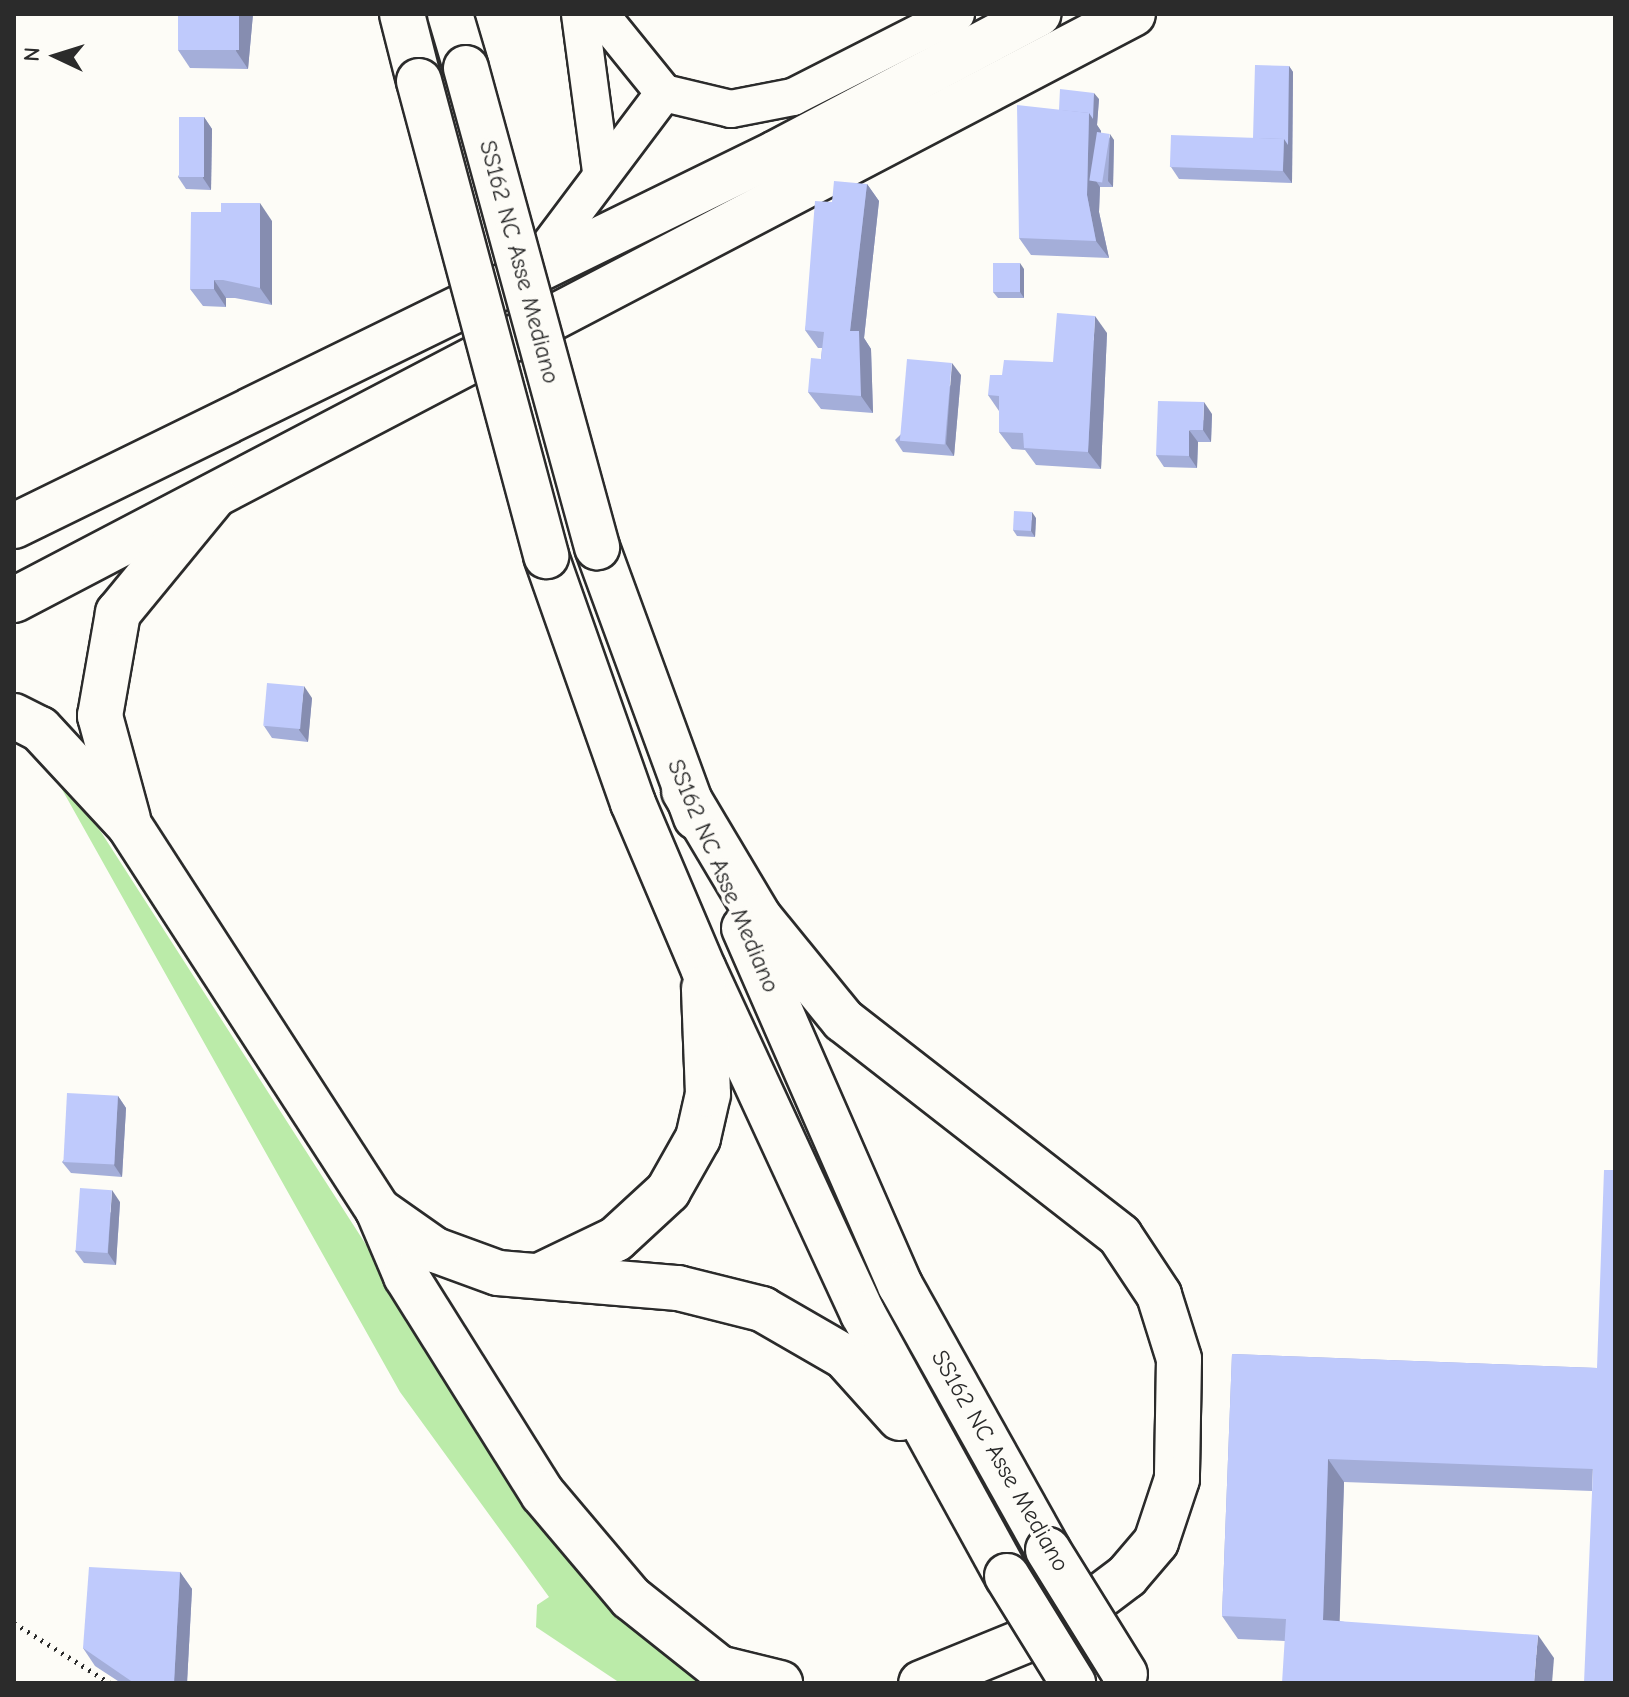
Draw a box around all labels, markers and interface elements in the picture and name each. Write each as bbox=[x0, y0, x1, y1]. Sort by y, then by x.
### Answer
north arrow bbox=[16, 16, 96, 96]
text: N bbox=[19, 46, 46, 62]
street label: SS162 NC Asse Mediano bbox=[473, 137, 565, 387]
street label: SS162 NC Asse Mediano bbox=[661, 755, 785, 997]
street label: SS162 NC Asse Mediano bbox=[925, 1345, 1075, 1577]

